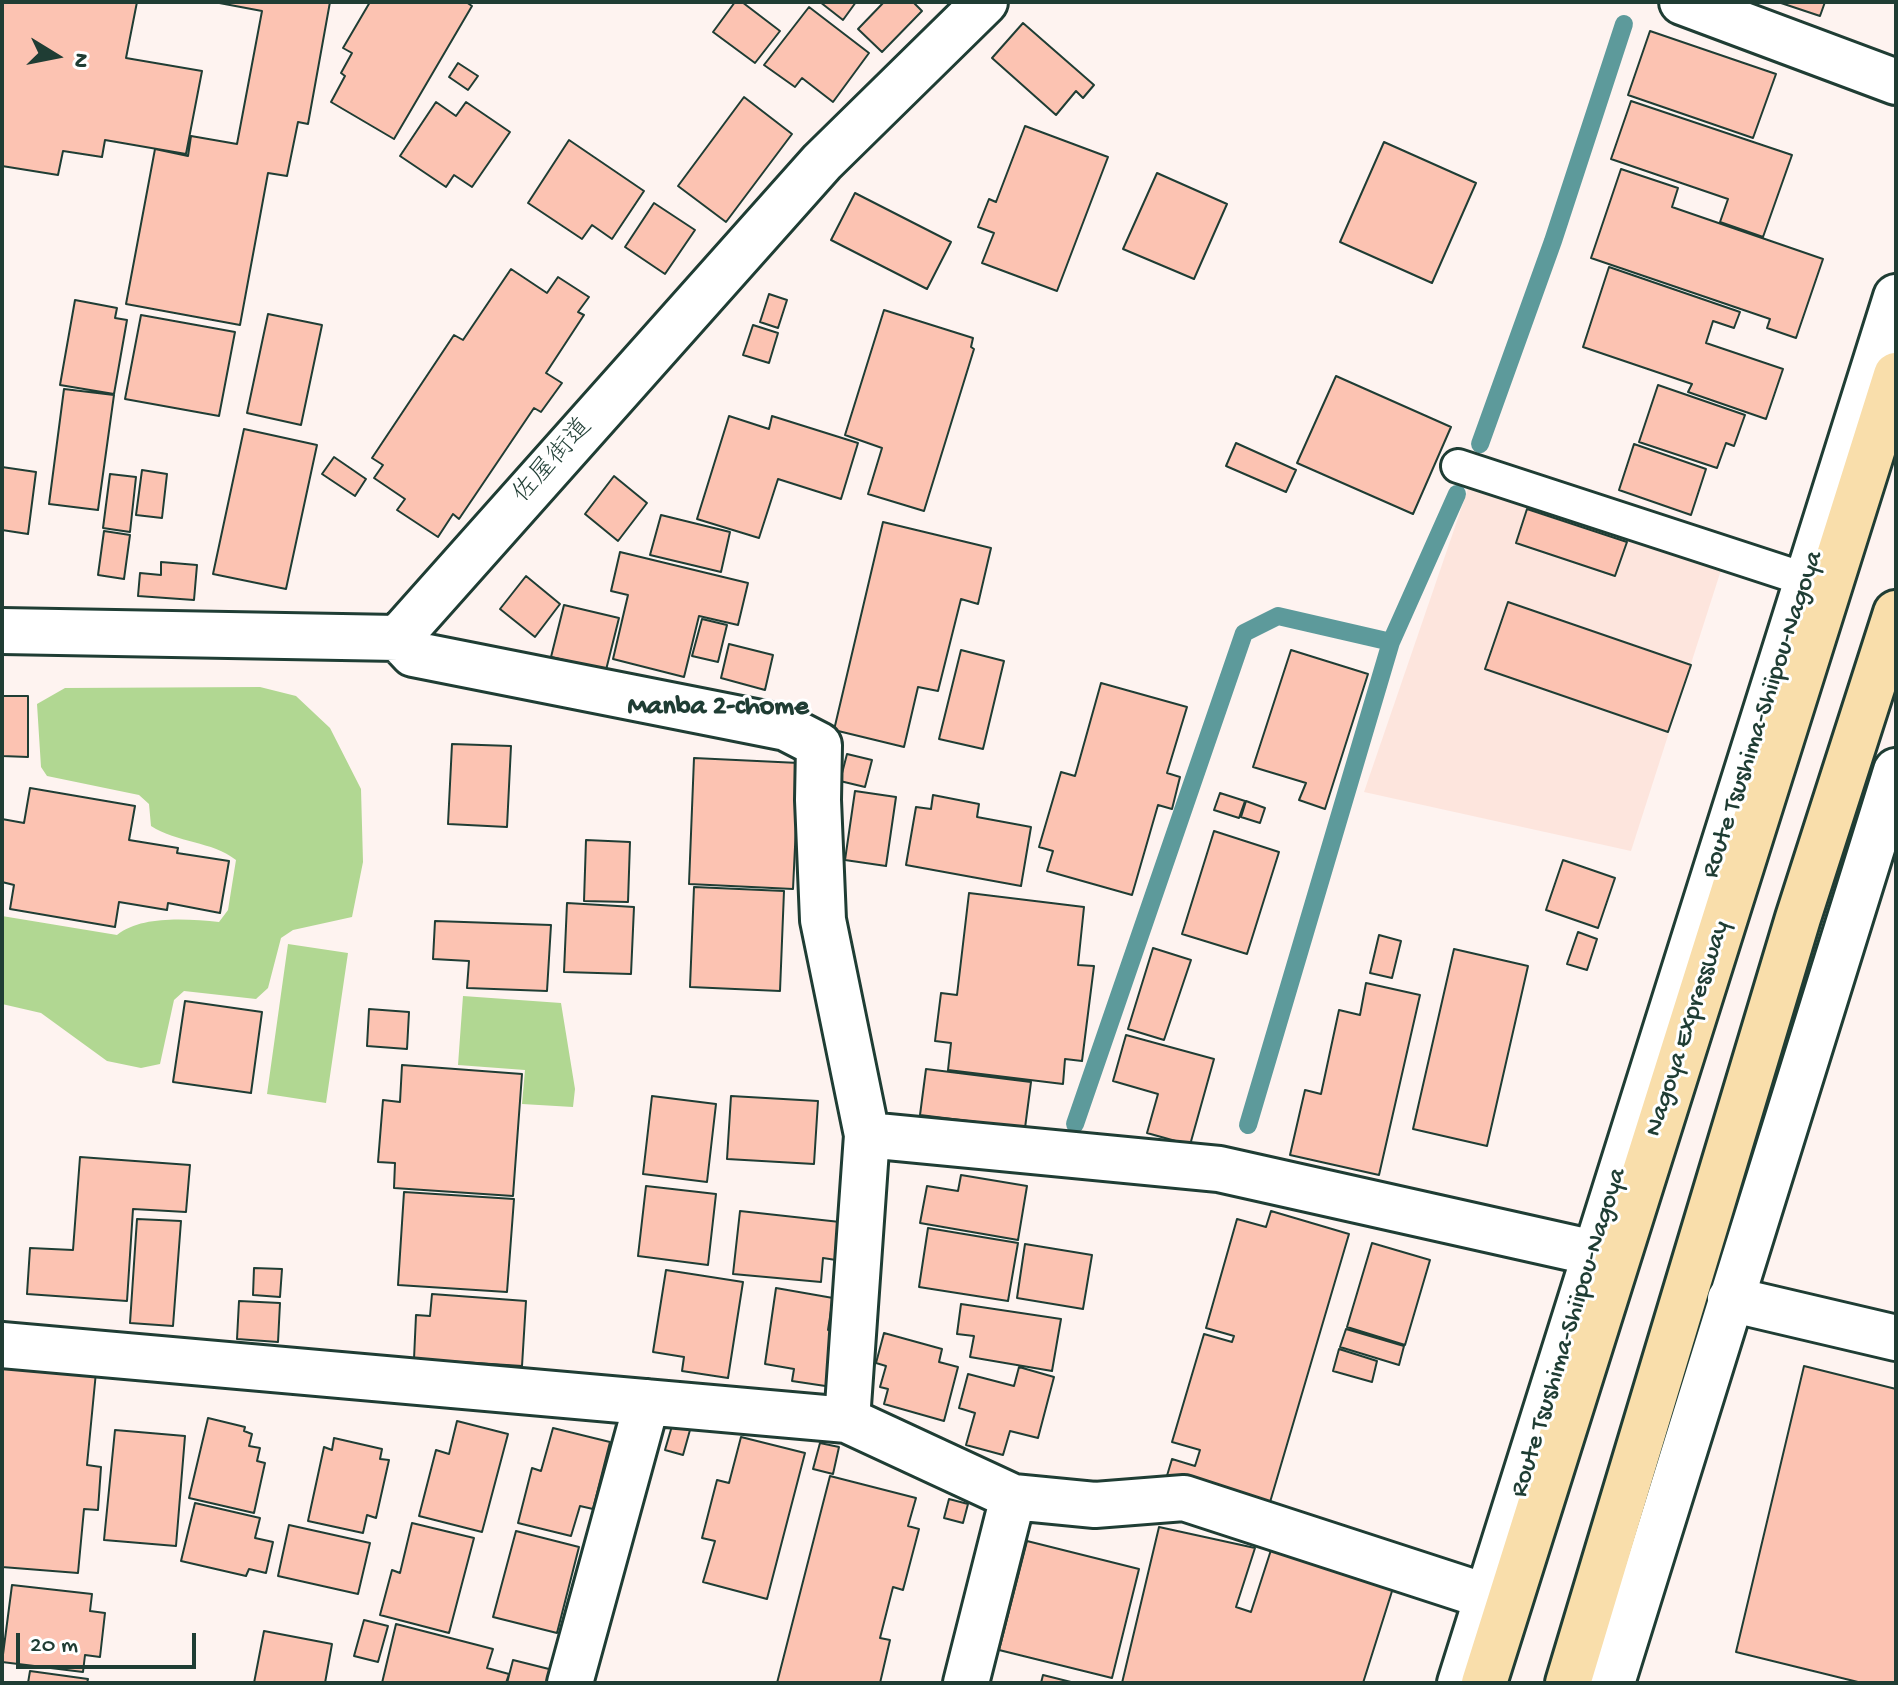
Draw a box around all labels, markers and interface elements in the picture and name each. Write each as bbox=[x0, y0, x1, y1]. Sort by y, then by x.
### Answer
north arrow bbox=[16, 16, 96, 96]
text: N bbox=[66, 51, 94, 70]
street label: 佐屋街道 bbox=[508, 413, 600, 511]
street label: Route Tsushima-Shiipou-Nagoya bbox=[1696, 547, 1832, 883]
district label: Manba 2-chome bbox=[627, 692, 809, 726]
street label: Nagoya Expressway bbox=[1639, 917, 1739, 1141]
street label: Route Tsushima-Shiipou-Nagoya bbox=[1505, 1165, 1635, 1501]
scale bar bbox=[20, 1617, 200, 1667]
text: 20 m bbox=[30, 1632, 78, 1661]

